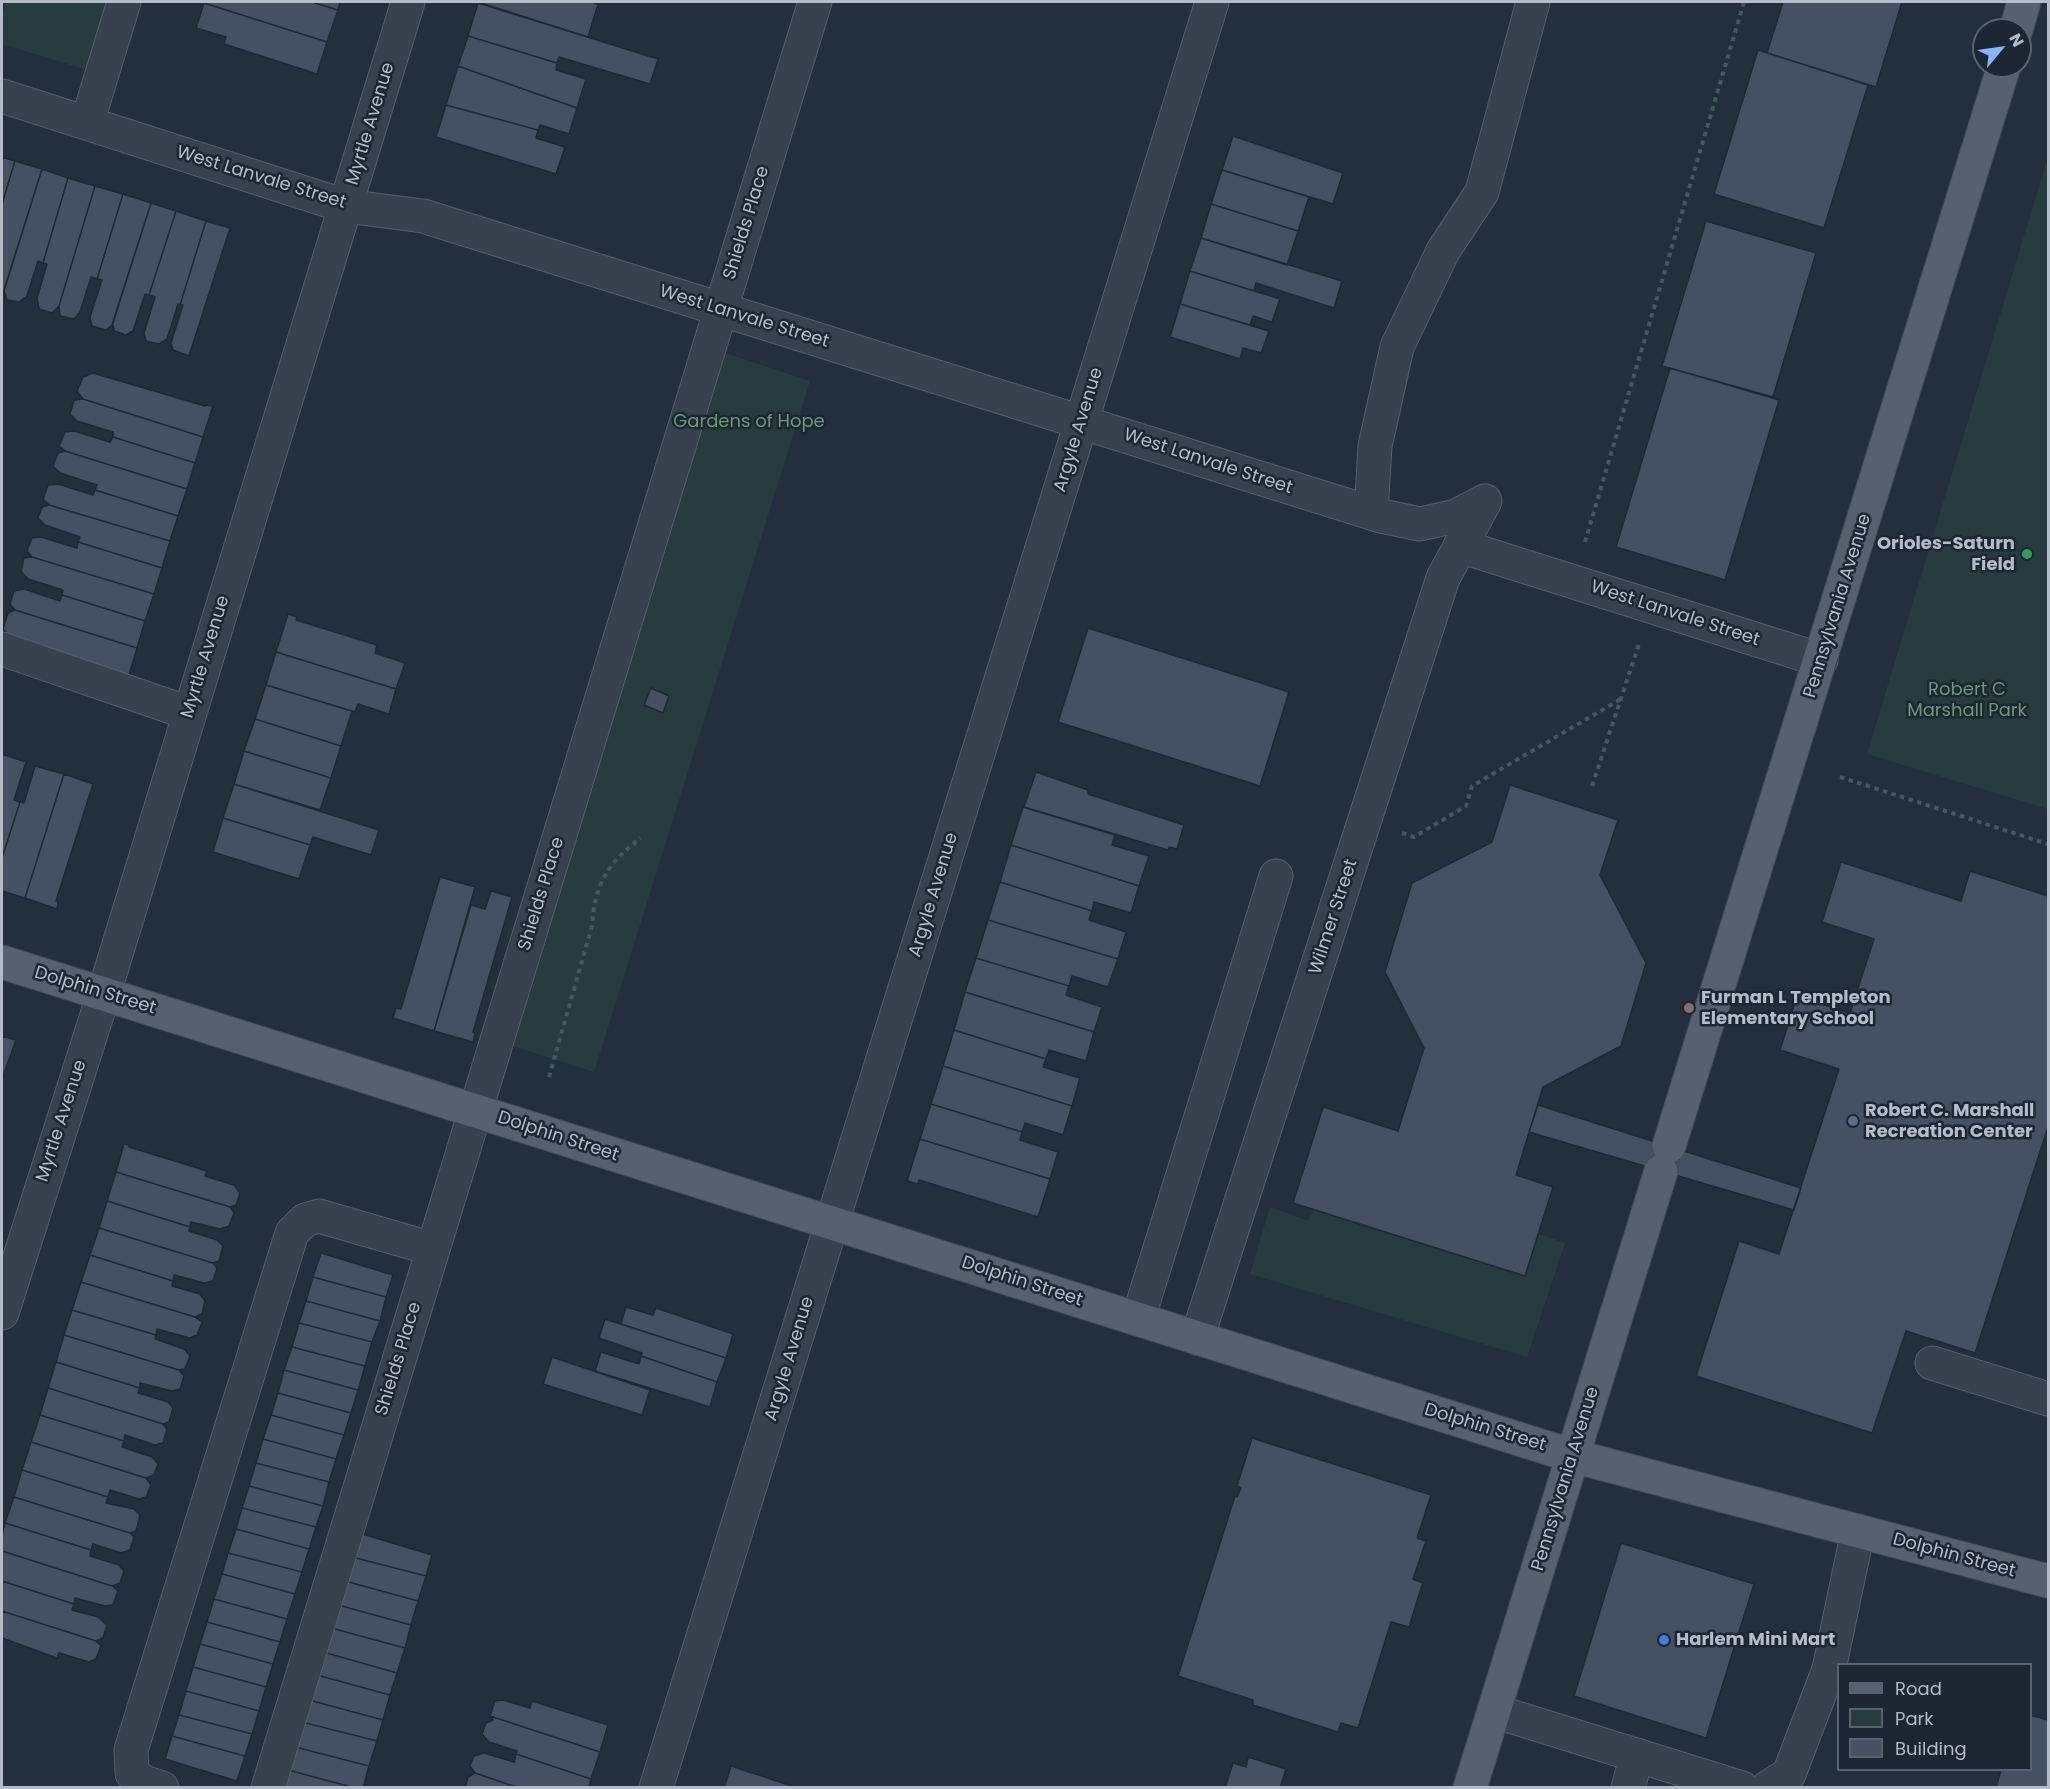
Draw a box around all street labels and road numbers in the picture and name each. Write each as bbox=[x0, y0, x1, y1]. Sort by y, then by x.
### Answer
street label: Myrtle Avenue bbox=[342, 60, 400, 188]
street label: West Lanvale Street bbox=[174, 142, 348, 214]
street label: Shields Place bbox=[719, 164, 775, 282]
street label: West Lanvale Street bbox=[657, 281, 831, 353]
street label: Argyle Avenue bbox=[1050, 365, 1108, 495]
street label: West Lanvale Street bbox=[1121, 424, 1295, 500]
street label: Pennsylvania Avenue bbox=[1800, 511, 1876, 701]
street label: West Lanvale Street bbox=[1588, 576, 1762, 652]
street label: Myrtle Avenue bbox=[177, 593, 235, 721]
street label: Argyle Avenue bbox=[905, 830, 963, 960]
street label: Shields Place bbox=[514, 835, 570, 953]
street label: Wilmer Street bbox=[1305, 856, 1363, 978]
street label: Dolphin Street bbox=[32, 962, 158, 1020]
street label: Myrtle Avenue bbox=[32, 1057, 92, 1185]
street label: Dolphin Street bbox=[495, 1107, 621, 1167]
street label: Dolphin Street bbox=[959, 1252, 1085, 1312]
street label: Argyle Avenue bbox=[761, 1294, 819, 1424]
street label: Shields Place bbox=[371, 1300, 427, 1418]
street label: Pennsylvania Avenue bbox=[1528, 1384, 1604, 1574]
street label: Dolphin Street bbox=[1422, 1399, 1548, 1457]
street label: Dolphin Street bbox=[1890, 1529, 2018, 1583]

